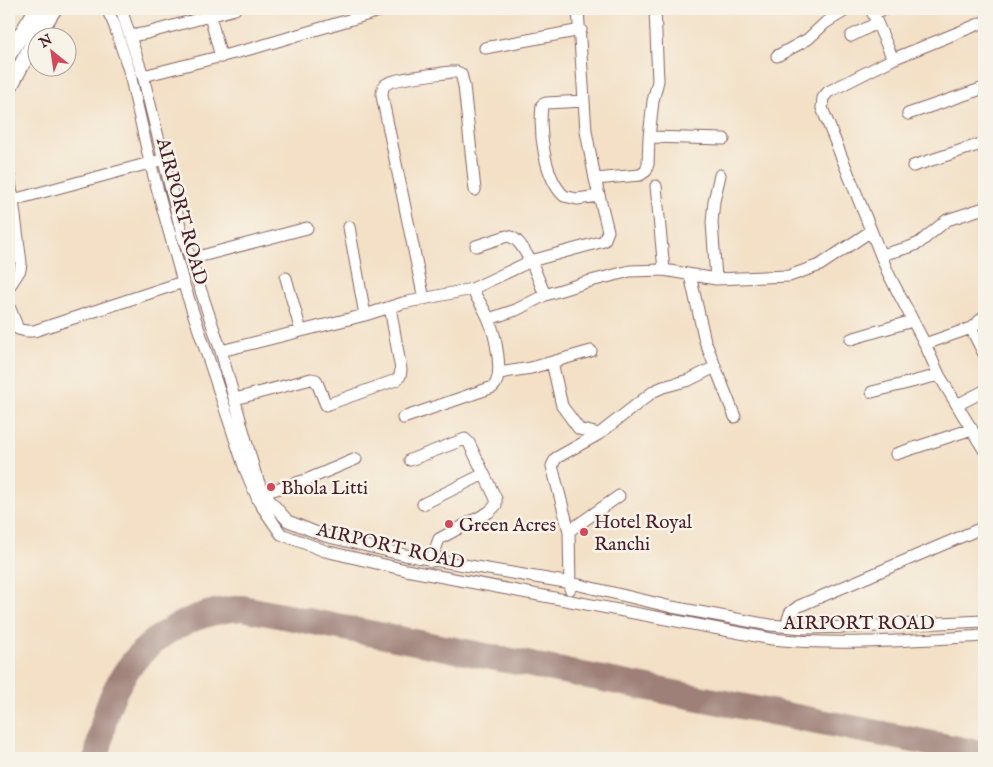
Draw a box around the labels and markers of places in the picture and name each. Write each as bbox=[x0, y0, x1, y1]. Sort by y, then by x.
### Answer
place label: Bhola Litti bbox=[281, 477, 368, 501]
marker: Bhola Litti bbox=[265, 481, 277, 493]
place label: Hotel Royal Ranchi bbox=[594, 511, 693, 557]
place label: Green Acres bbox=[459, 514, 556, 538]
marker: Green Acres bbox=[443, 518, 455, 530]
marker: Hotel Royal Ranchi bbox=[578, 526, 590, 538]

